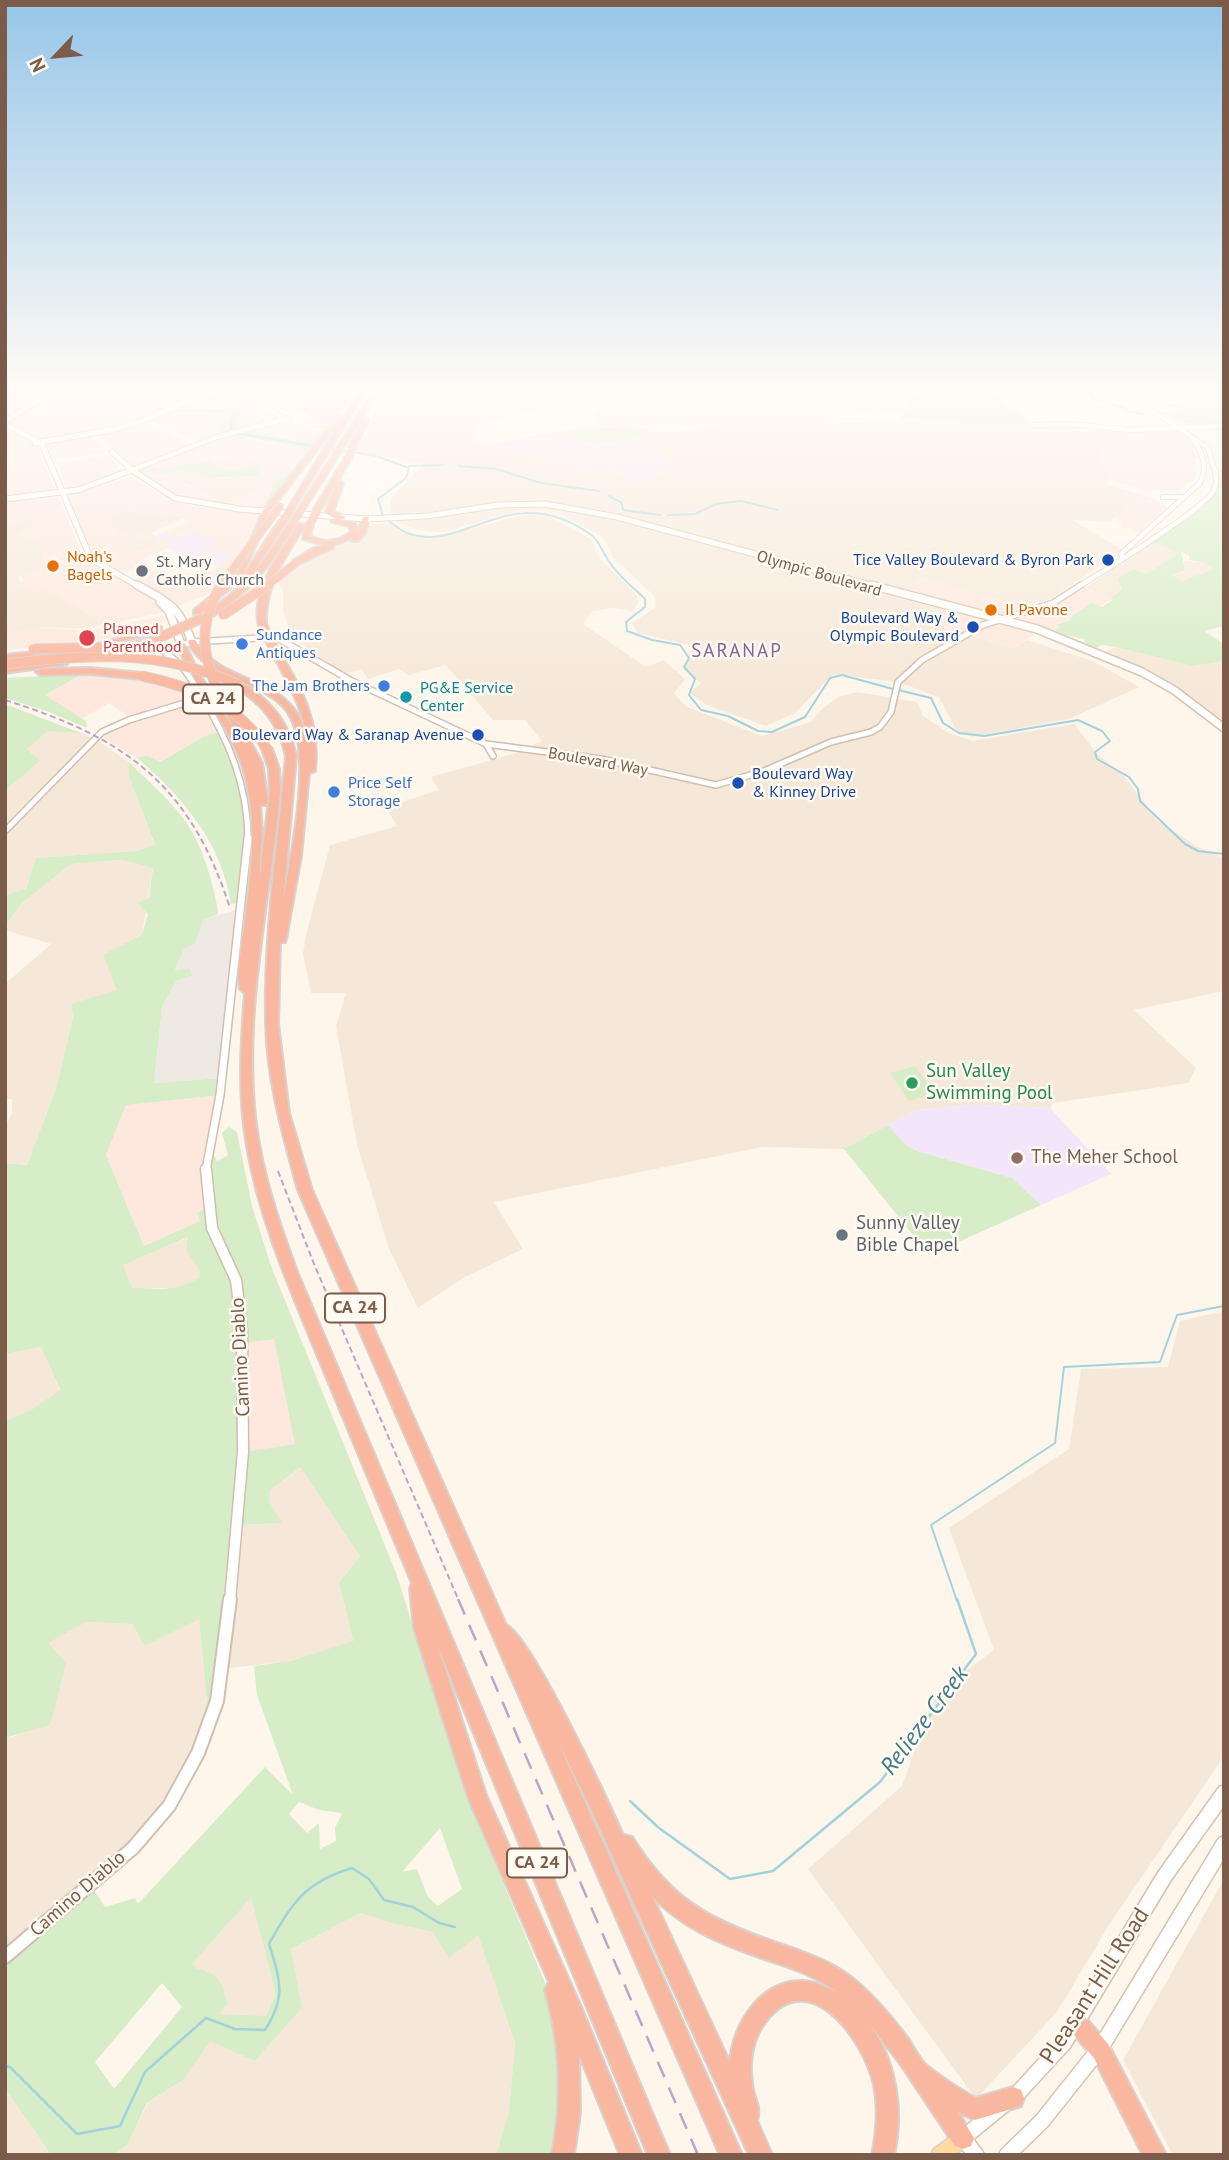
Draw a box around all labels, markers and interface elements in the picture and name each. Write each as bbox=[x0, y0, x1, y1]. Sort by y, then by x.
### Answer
north arrow bbox=[21, 21, 91, 91]
text: N bbox=[24, 54, 51, 76]
place label: Noah's Bagels bbox=[67, 547, 112, 585]
street label: Olympic Boulevard bbox=[754, 547, 884, 601]
place label: Tice Valley Boulevard & Byron Park bbox=[853, 550, 1094, 570]
place label: St. Mary Catholic Church bbox=[156, 552, 264, 590]
marker: Tice Valley Boulevard & Byron Park bbox=[1100, 552, 1116, 568]
marker: Noah's Bagels bbox=[45, 558, 61, 574]
marker: St. Mary Catholic Church bbox=[134, 563, 150, 579]
place label: Il Pavone bbox=[1005, 600, 1068, 620]
marker: Il Pavone bbox=[983, 602, 999, 618]
place label: Boulevard Way & Olympic Boulevard bbox=[830, 608, 959, 646]
place label: Planned Parenthood bbox=[103, 619, 182, 657]
marker: Boulevard Way & Olympic Boulevard bbox=[965, 619, 981, 635]
place label: Sundance Antiques bbox=[256, 625, 322, 663]
marker: Planned Parenthood bbox=[77, 628, 97, 648]
marker: Sundance Antiques bbox=[234, 636, 250, 652]
district label: SARANAP bbox=[692, 641, 782, 663]
place label: The Jam Brothers bbox=[252, 676, 370, 696]
marker: The Jam Brothers bbox=[376, 678, 392, 694]
place label: PG&E Service Center bbox=[420, 678, 513, 716]
road number: CA 24 bbox=[183, 684, 243, 714]
marker: PG&E Service Center bbox=[398, 689, 414, 705]
place label: Boulevard Way & Saranap Avenue bbox=[232, 725, 464, 745]
marker: Boulevard Way & Saranap Avenue bbox=[470, 727, 486, 743]
street label: Boulevard Way bbox=[547, 744, 649, 780]
place label: Boulevard Way & Kinney Drive bbox=[752, 764, 856, 802]
place label: Price Self Storage bbox=[348, 773, 412, 811]
marker: Boulevard Way & Kinney Drive bbox=[730, 775, 746, 791]
marker: Price Self Storage bbox=[326, 784, 342, 800]
place label: Sun Valley Swimming Pool bbox=[926, 1061, 1053, 1105]
marker: Sun Valley Swimming Pool bbox=[904, 1075, 920, 1091]
place label: The Meher School bbox=[1031, 1147, 1178, 1169]
marker: The Meher School bbox=[1009, 1150, 1025, 1166]
place label: Sunny Valley Bible Chapel bbox=[856, 1213, 959, 1257]
marker: Sunny Valley Bible Chapel bbox=[834, 1227, 850, 1243]
road number: CA 24 bbox=[325, 1294, 385, 1322]
street label: Camino Diablo bbox=[227, 1297, 255, 1417]
water label: Relieze Creek bbox=[875, 1661, 975, 1781]
street label: Camino Diablo bbox=[26, 1846, 130, 1942]
road number: CA 24 bbox=[507, 1849, 567, 1878]
street label: Pleasant Hill Road bbox=[1034, 1903, 1156, 2069]

